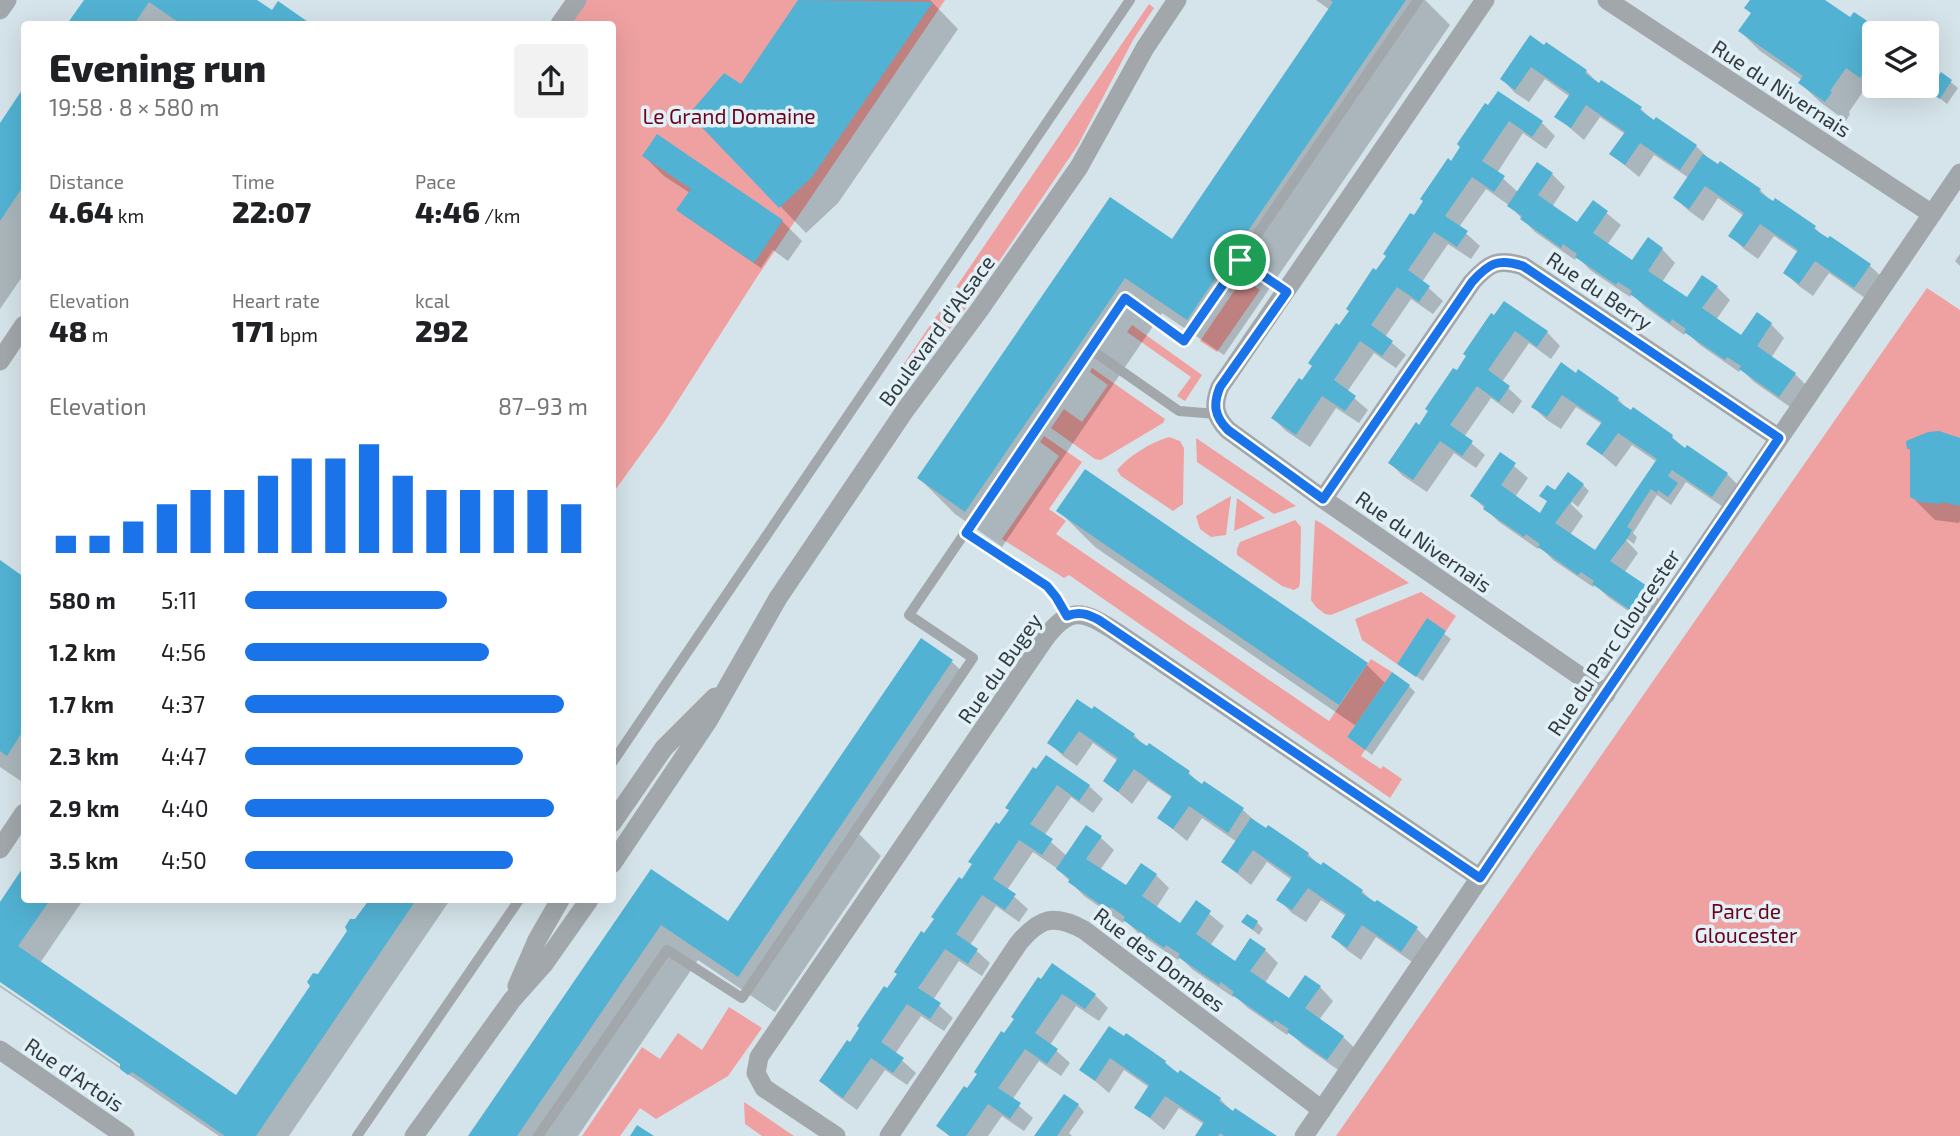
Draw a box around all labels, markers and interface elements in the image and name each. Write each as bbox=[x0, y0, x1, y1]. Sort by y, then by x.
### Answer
map controls bbox=[1862, 21, 1939, 98]
button: layers bbox=[1862, 21, 1939, 98]
street label: Rue du Nivernais bbox=[1708, 34, 1856, 142]
text: Evening run bbox=[49, 44, 266, 90]
button: share bbox=[514, 44, 588, 118]
text: 19:58 · 8 × 580 m bbox=[49, 93, 220, 121]
park label: Le Grand Domaine bbox=[642, 103, 816, 128]
text: Distance bbox=[49, 170, 124, 193]
text: Time bbox=[232, 170, 275, 193]
text: Pace bbox=[415, 170, 456, 193]
text: 4.64 bbox=[49, 193, 114, 229]
text: 22:07 bbox=[232, 193, 311, 229]
text: 4:46 bbox=[415, 193, 480, 229]
text: km bbox=[114, 204, 144, 227]
text: /km bbox=[480, 204, 520, 227]
pin bbox=[1210, 230, 1270, 290]
icon: arrive bbox=[1221, 241, 1259, 279]
street label: Rue du Berry bbox=[1543, 246, 1657, 334]
street label: Boulevard d'Alsace bbox=[873, 250, 999, 410]
text: Elevation bbox=[49, 289, 130, 312]
text: Heart rate bbox=[232, 289, 320, 312]
text: kcal bbox=[415, 289, 450, 312]
text: 48 bbox=[49, 312, 87, 348]
text: 171 bbox=[232, 312, 275, 348]
text: 292 bbox=[415, 312, 468, 348]
text: m bbox=[87, 323, 108, 346]
text: bpm bbox=[275, 323, 318, 346]
text: Elevation bbox=[49, 392, 147, 420]
text: 87–93 m bbox=[498, 392, 588, 420]
street label: Rue du Nivernais bbox=[1351, 485, 1497, 597]
street label: Rue du Parc Gloucester bbox=[1541, 544, 1685, 740]
text: 580 m bbox=[49, 586, 116, 614]
text: 5:11 bbox=[161, 586, 197, 614]
street label: Rue du Bugey bbox=[952, 608, 1046, 728]
text: 1.2 km bbox=[49, 638, 116, 666]
text: 4:56 bbox=[161, 638, 206, 666]
text: 1.7 km bbox=[49, 690, 114, 718]
text: 4:37 bbox=[161, 690, 205, 718]
text: 2.3 km bbox=[49, 742, 119, 770]
text: 4:47 bbox=[161, 742, 207, 770]
text: 2.9 km bbox=[49, 794, 120, 822]
text: 4:40 bbox=[161, 794, 209, 822]
text: 3.5 km bbox=[49, 846, 118, 874]
text: 4:50 bbox=[161, 846, 207, 874]
park label: Parc de Gloucester bbox=[1694, 898, 1798, 947]
street label: Rue des Dombes bbox=[1089, 902, 1231, 1016]
street label: Rue d'Artois bbox=[21, 1032, 129, 1116]

